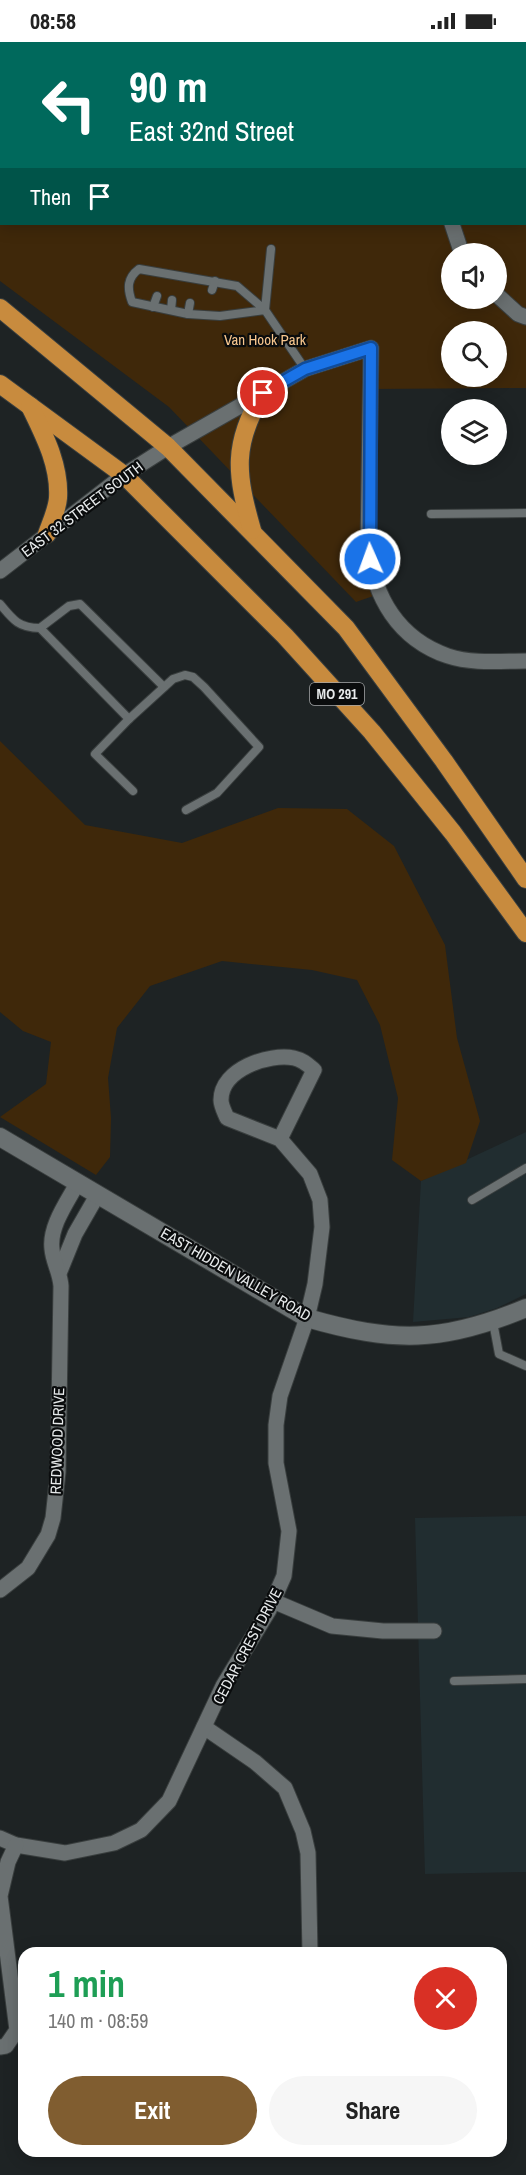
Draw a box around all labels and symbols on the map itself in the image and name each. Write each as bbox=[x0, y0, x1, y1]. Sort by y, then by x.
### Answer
park label: Van Hook Park bbox=[224, 329, 307, 350]
pin bbox=[237, 367, 288, 418]
street label: EAST 32 STREET SOUTH bbox=[17, 456, 147, 562]
position arrow bbox=[338, 527, 402, 591]
road number: MO 291 bbox=[310, 683, 364, 705]
street label: EAST HIDDEN VALLEY ROAD bbox=[157, 1222, 315, 1326]
street label: REDWOOD DRIVE bbox=[45, 1387, 69, 1495]
street label: CEDAR CREST DRIVE bbox=[207, 1584, 287, 1708]

